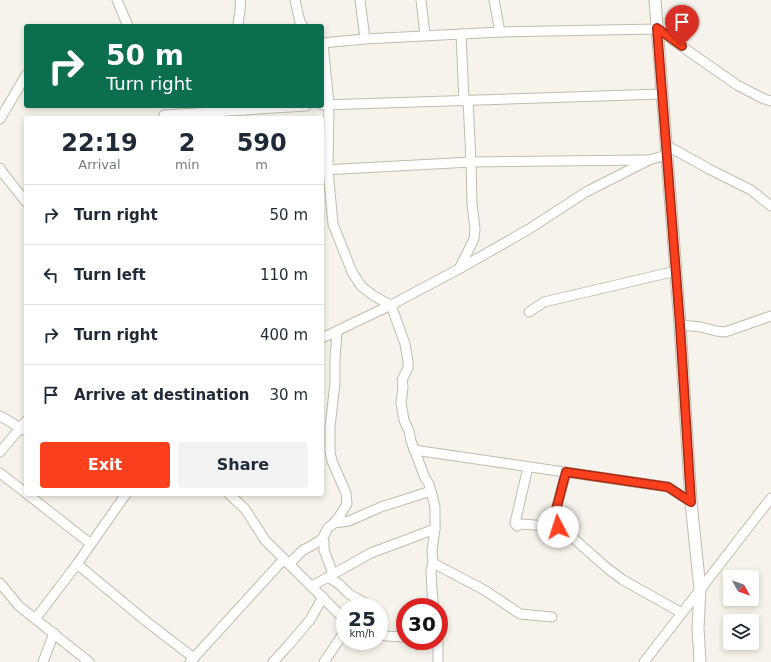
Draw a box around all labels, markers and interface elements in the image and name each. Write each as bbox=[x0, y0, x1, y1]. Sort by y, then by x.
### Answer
pin bbox=[665, 5, 699, 46]
icon: arrive bbox=[671, 11, 693, 33]
text: 50 m bbox=[106, 39, 184, 72]
icon: right bbox=[40, 40, 92, 92]
text: Turn right bbox=[106, 73, 192, 94]
text: 22:19 bbox=[61, 129, 138, 157]
text: 2 bbox=[179, 129, 195, 157]
text: 590 bbox=[237, 129, 287, 157]
text: Arrival bbox=[78, 157, 121, 172]
text: min bbox=[175, 157, 199, 172]
text: m bbox=[255, 157, 268, 172]
icon: right bbox=[40, 204, 62, 226]
text: Turn right bbox=[74, 206, 158, 224]
text: 50 m bbox=[270, 206, 308, 224]
icon: left bbox=[40, 264, 62, 286]
text: Turn left bbox=[74, 266, 146, 284]
text: 110 m bbox=[260, 266, 308, 284]
icon: right bbox=[40, 324, 62, 346]
text: Turn right bbox=[74, 326, 158, 344]
text: 400 m bbox=[260, 326, 308, 344]
icon: arrive bbox=[40, 384, 62, 406]
text: Arrive at destination bbox=[74, 386, 249, 404]
text: 30 m bbox=[270, 386, 308, 404]
button: Exit bbox=[40, 442, 170, 488]
button: Share bbox=[178, 442, 308, 488]
position arrow bbox=[537, 506, 579, 548]
north arrow bbox=[723, 570, 759, 606]
map controls bbox=[723, 570, 759, 650]
speed limit sign: 30 bbox=[396, 598, 448, 650]
text: 25 bbox=[348, 607, 376, 631]
button: layers bbox=[723, 614, 759, 650]
text: km/h bbox=[349, 628, 375, 639]

